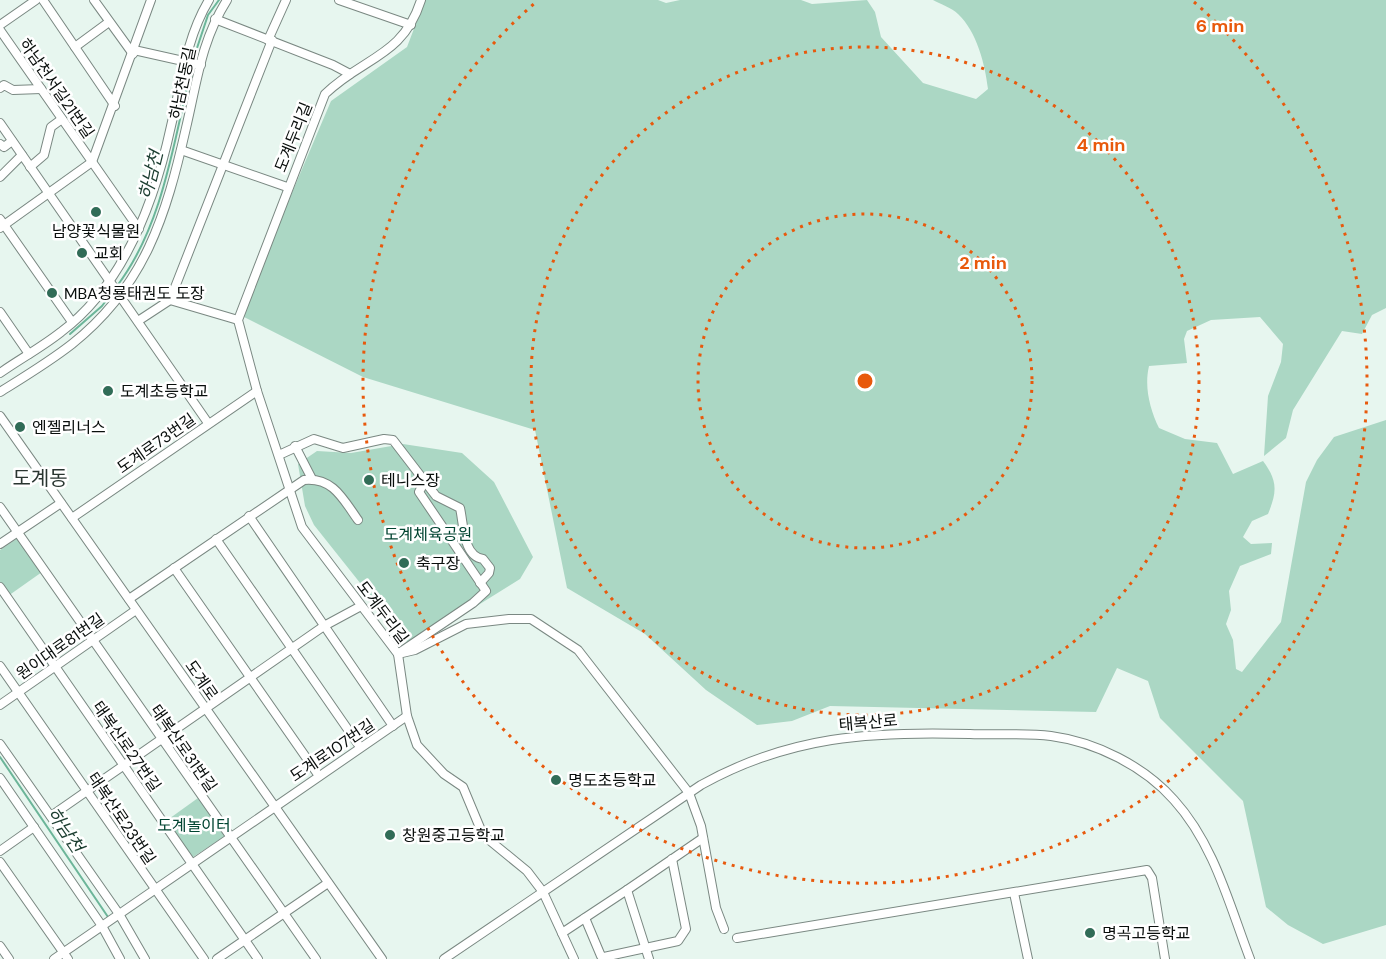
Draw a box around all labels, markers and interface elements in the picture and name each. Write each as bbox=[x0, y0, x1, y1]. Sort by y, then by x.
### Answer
text: 6 min bbox=[1196, 14, 1244, 38]
street label: 하남천서길21번길 bbox=[14, 34, 99, 142]
street label: 하남천동길 bbox=[165, 45, 200, 121]
street label: 도계두리길 bbox=[270, 99, 317, 175]
text: 4 min bbox=[1077, 133, 1125, 157]
water label: 하남천 bbox=[133, 146, 169, 202]
marker: 남양꽃식물원 bbox=[89, 205, 103, 219]
place label: 남양꽃식물원 bbox=[52, 221, 140, 242]
place label: 교회 bbox=[94, 243, 123, 264]
marker: 교회 bbox=[75, 246, 89, 260]
text: 2 min bbox=[959, 251, 1007, 275]
place label: MBA청룡태권도 도장 bbox=[64, 283, 205, 304]
marker: MBA청룡태권도 도장 bbox=[45, 286, 59, 300]
centre of rings bbox=[855, 371, 875, 391]
place label: 도계초등학교 bbox=[120, 381, 208, 402]
marker: 도계초등학교 bbox=[101, 384, 115, 398]
street label: 도계로73번길 bbox=[113, 409, 200, 478]
place label: 엔젤리너스 bbox=[32, 417, 106, 438]
marker: 엔젤리너스 bbox=[13, 420, 27, 434]
district label: 도계동 bbox=[12, 465, 68, 491]
place label: 테니스장 bbox=[381, 470, 440, 491]
marker: 테니스장 bbox=[362, 473, 376, 487]
park label: 도계체육공원 bbox=[384, 524, 472, 545]
place label: 축구장 bbox=[416, 553, 460, 574]
marker: 축구장 bbox=[397, 556, 411, 570]
street label: 도계두리길 bbox=[352, 577, 413, 648]
street label: 원이대로81번길 bbox=[12, 608, 108, 684]
street label: 도계로 bbox=[180, 656, 223, 705]
street label: 태복산로27번길 bbox=[88, 697, 166, 796]
street label: 태복산로31번길 bbox=[146, 700, 222, 796]
street label: 태복산로 bbox=[838, 709, 899, 736]
street label: 도계로107번길 bbox=[286, 714, 379, 786]
street label: 태복산로23번길 bbox=[83, 768, 160, 869]
place label: 명도초등학교 bbox=[568, 770, 656, 791]
marker: 명도초등학교 bbox=[549, 773, 563, 787]
water label: 하남천 bbox=[41, 803, 90, 859]
park label: 도계놀이터 bbox=[157, 815, 231, 836]
place label: 창원중고등학교 bbox=[402, 825, 505, 846]
marker: 창원중고등학교 bbox=[383, 828, 397, 842]
place label: 명곡고등학교 bbox=[1102, 923, 1190, 944]
marker: 명곡고등학교 bbox=[1083, 926, 1097, 940]

